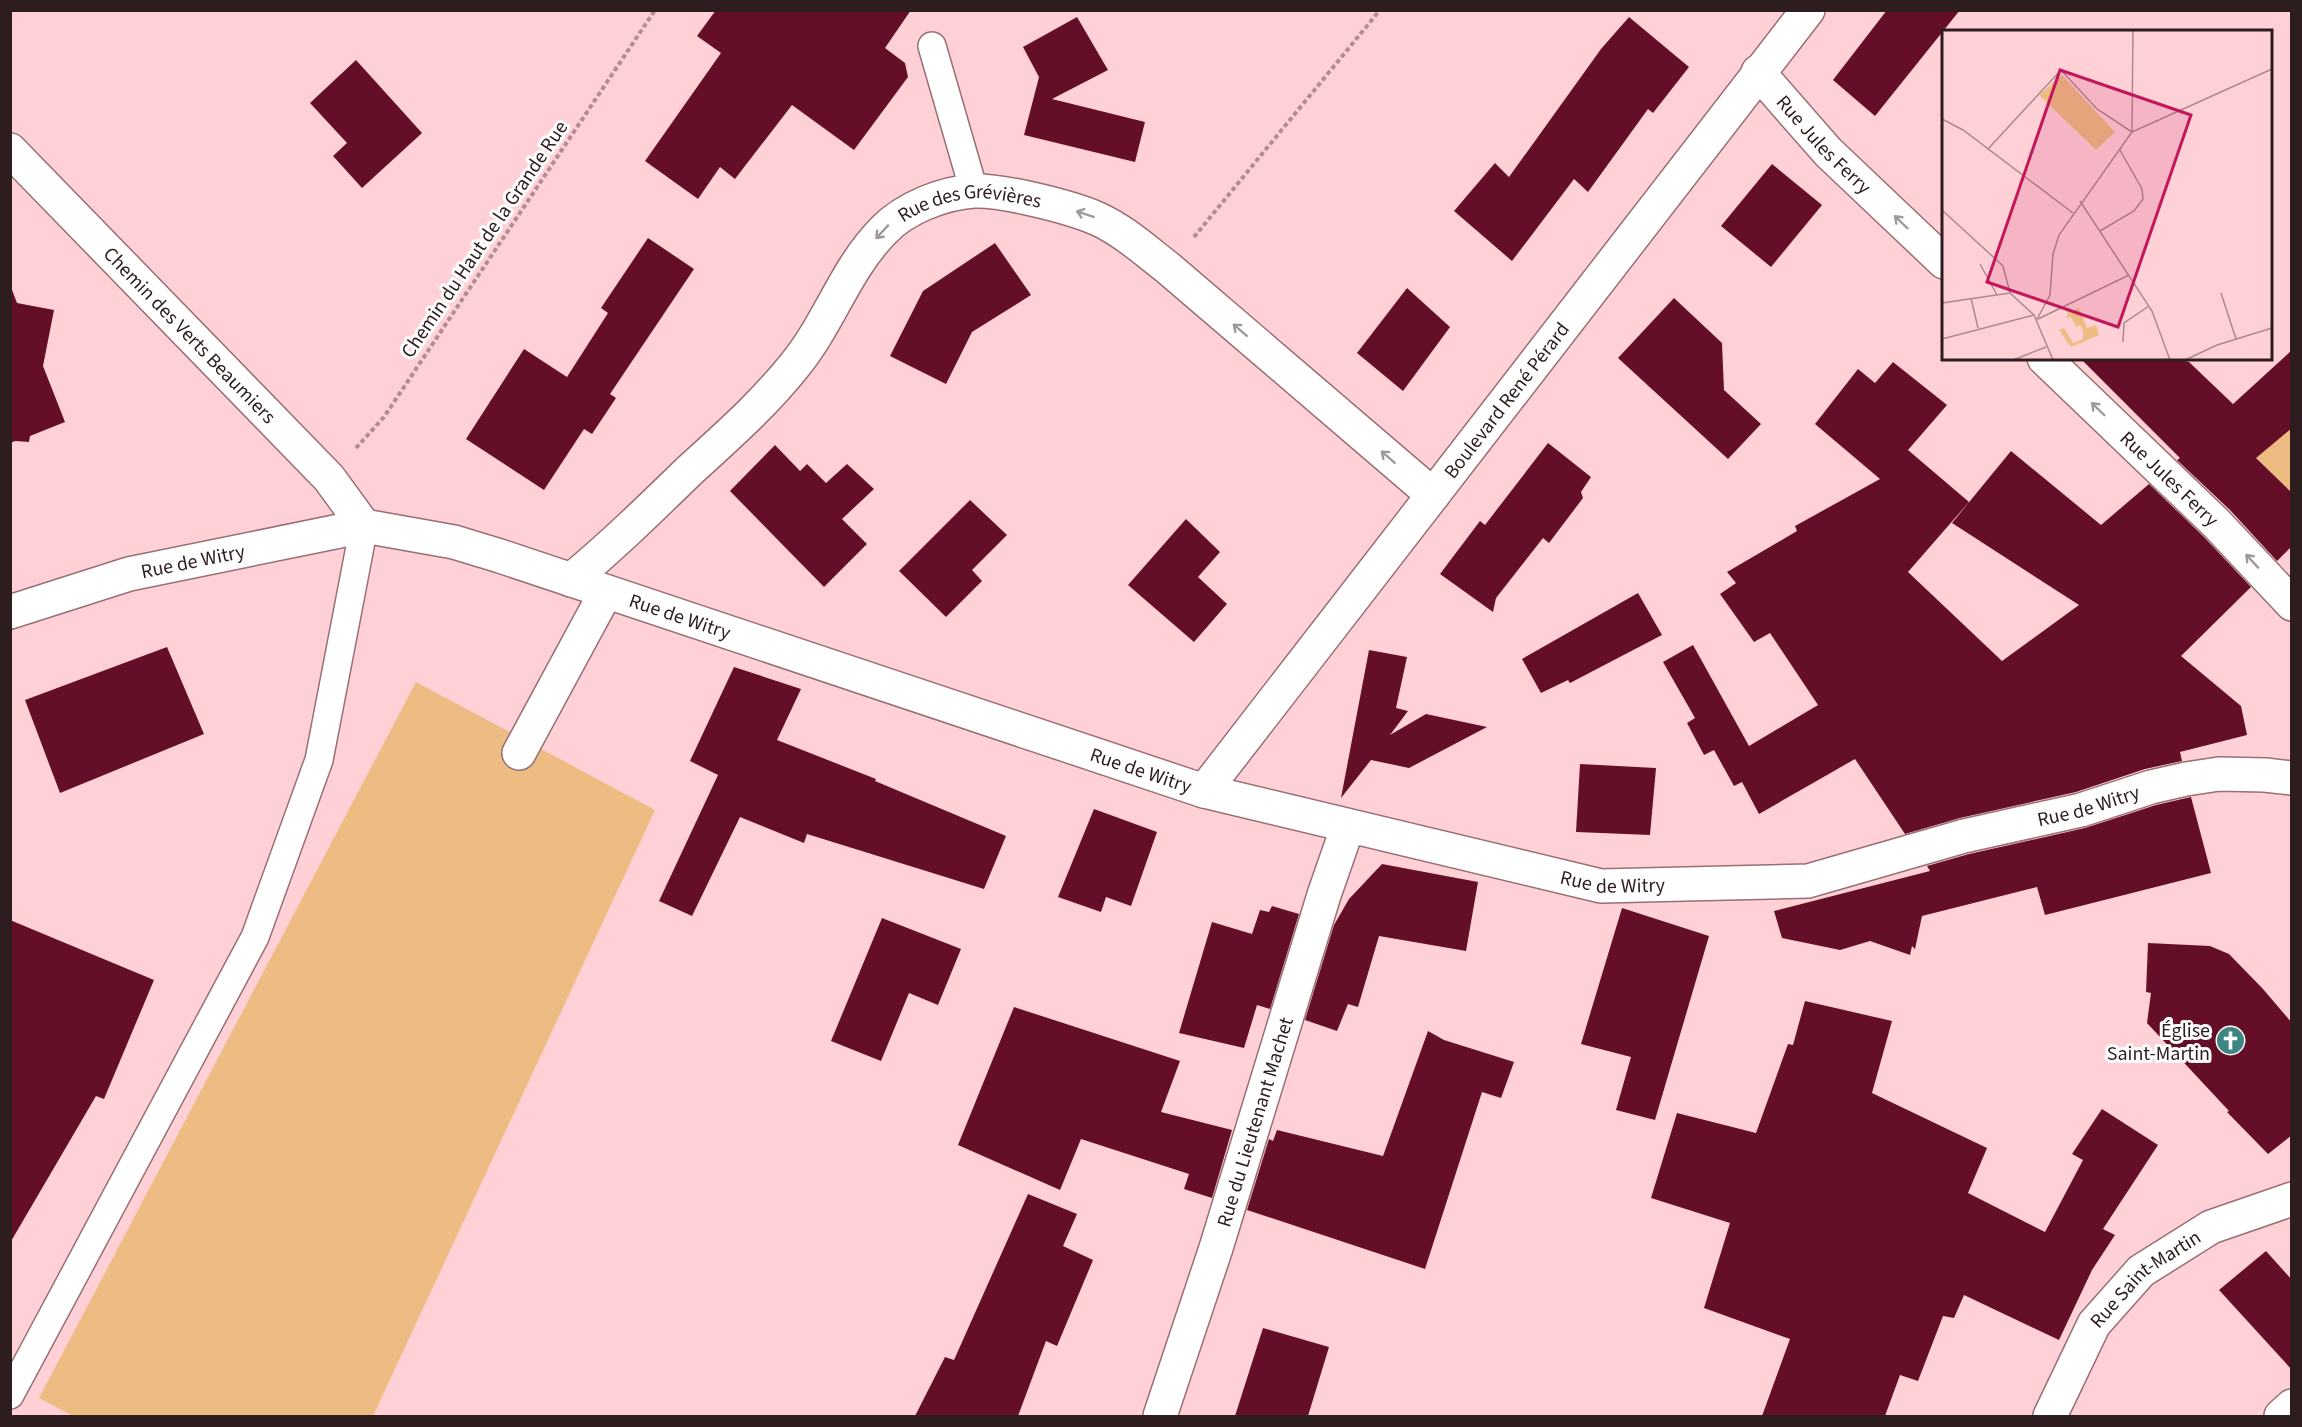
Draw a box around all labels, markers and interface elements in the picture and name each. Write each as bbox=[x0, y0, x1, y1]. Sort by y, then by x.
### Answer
inset map bbox=[1942, 30, 2272, 360]
street label: Rue Jules Ferry bbox=[1769, 89, 1878, 201]
street label: Chemin du Haut de la Grande Rue bbox=[395, 115, 575, 364]
street label: Rue des Grévières bbox=[892, 178, 1044, 230]
one-way arrow bbox=[1076, 208, 1095, 219]
one-way arrow bbox=[1894, 214, 1909, 229]
one-way arrow bbox=[875, 225, 890, 240]
street label: Chemin des Verts Beaumiers bbox=[96, 241, 282, 430]
street label: Boulevard René Pérard bbox=[1438, 317, 1576, 485]
one-way arrow bbox=[1233, 323, 1248, 337]
one-way arrow bbox=[2090, 402, 2105, 417]
street label: Rue Jules Ferry bbox=[2113, 425, 2225, 534]
one-way arrow bbox=[1381, 450, 1396, 464]
street label: Rue de Witry bbox=[139, 538, 248, 586]
one-way arrow bbox=[2244, 553, 2259, 568]
street label: Rue de Witry bbox=[625, 587, 735, 647]
street label: Rue de Witry bbox=[1086, 741, 1196, 801]
street label: Rue de Witry bbox=[2035, 778, 2144, 834]
street label: Rue de Witry bbox=[1557, 864, 1666, 901]
street label: Rue du Lieutenant Machet bbox=[1210, 1014, 1301, 1230]
place label: Église Saint-Martin bbox=[2107, 1017, 2210, 1068]
church icon: Église Saint-Martin bbox=[2215, 1025, 2247, 1057]
street label: Rue Saint-Martin bbox=[2084, 1224, 2207, 1335]

